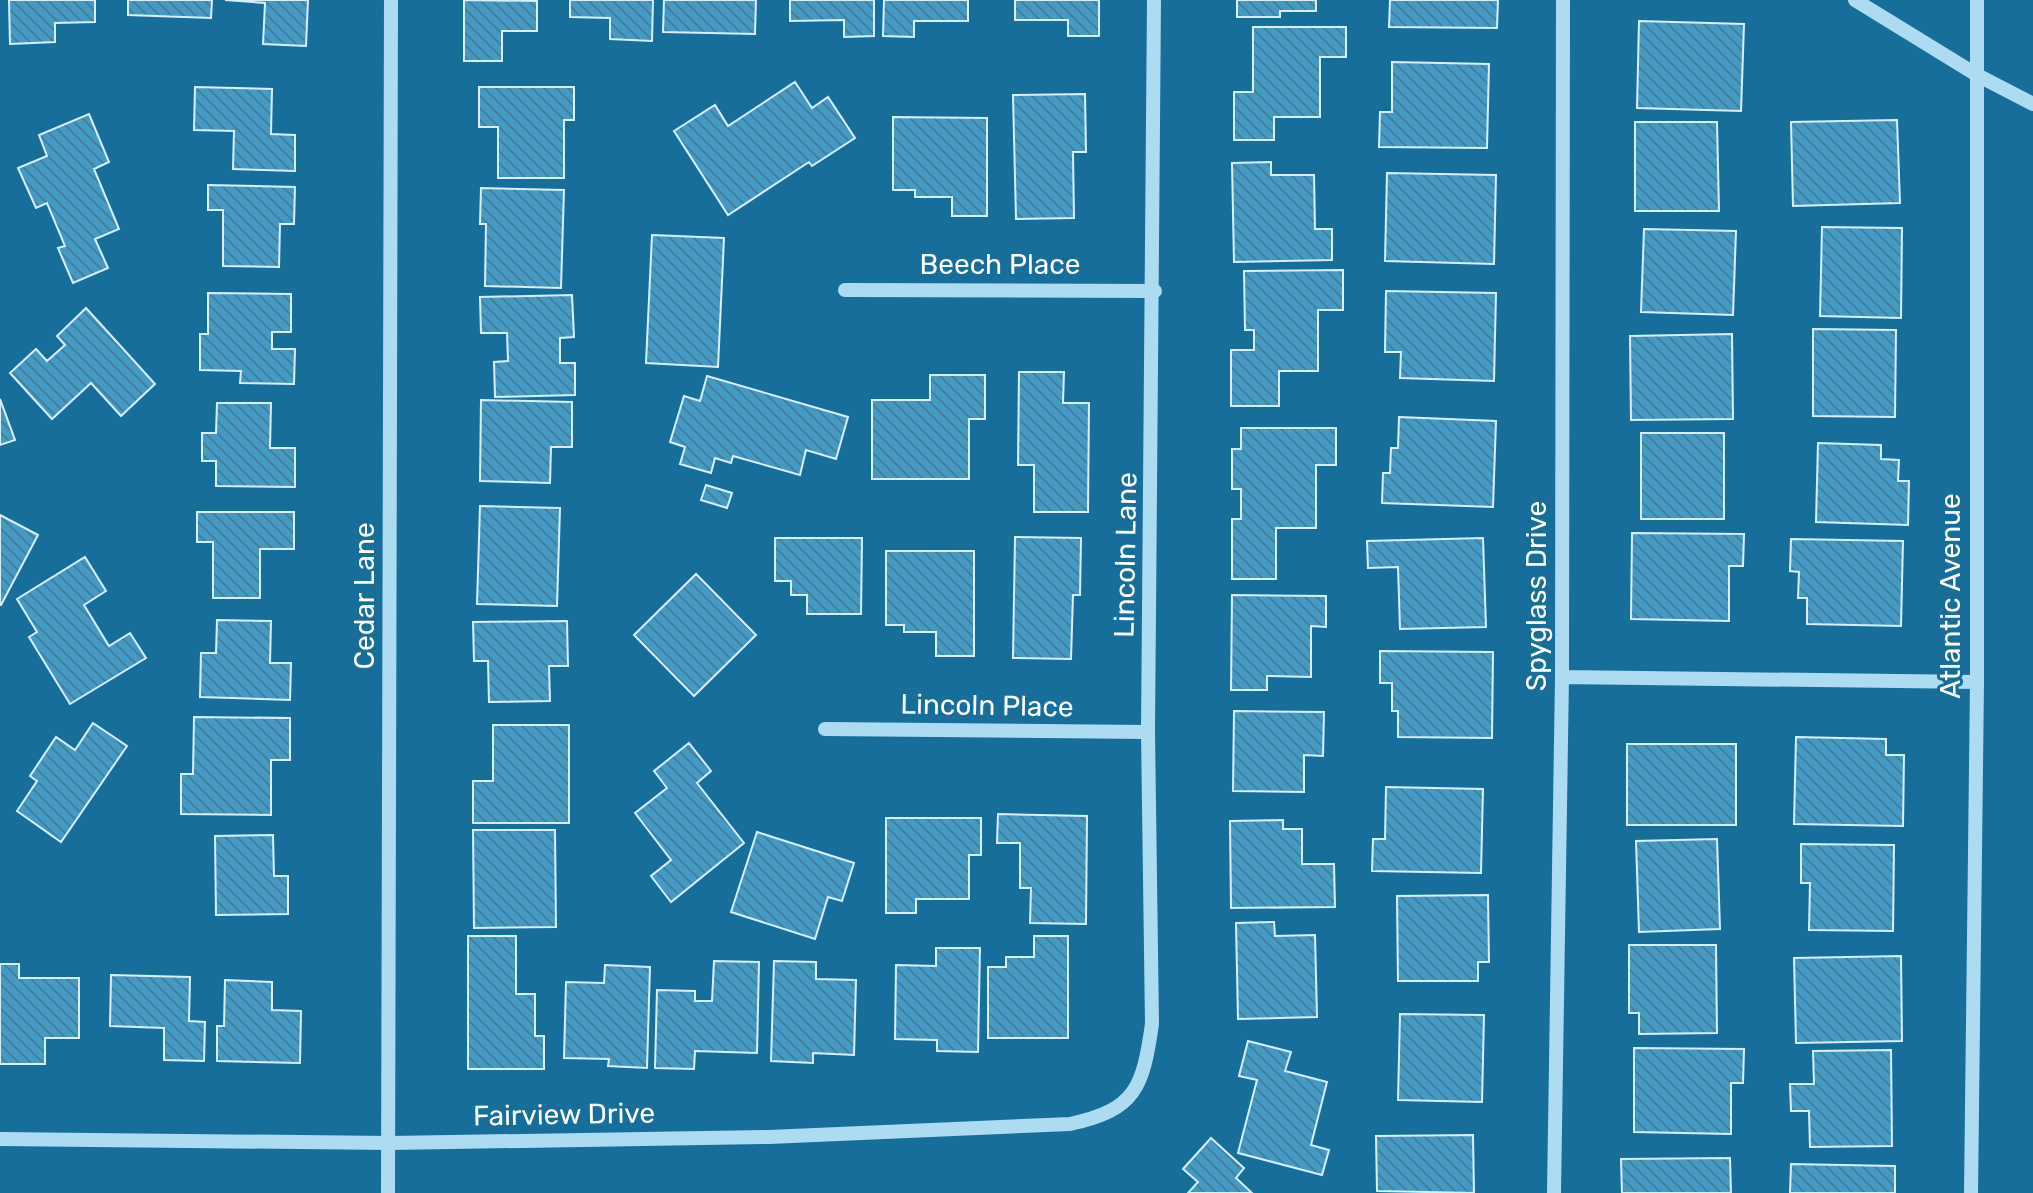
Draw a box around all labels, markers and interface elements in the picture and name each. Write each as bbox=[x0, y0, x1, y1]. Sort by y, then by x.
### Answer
street label: Beech Place bbox=[920, 248, 1080, 281]
street label: Lincoln Lane bbox=[1108, 472, 1143, 638]
street label: Atlantic Avenue bbox=[1934, 493, 1967, 699]
street label: Spyglass Drive bbox=[1520, 501, 1553, 691]
street label: Cedar Lane bbox=[348, 522, 381, 670]
street label: Lincoln Place bbox=[900, 687, 1074, 724]
street label: Fairview Drive bbox=[473, 1096, 655, 1133]

